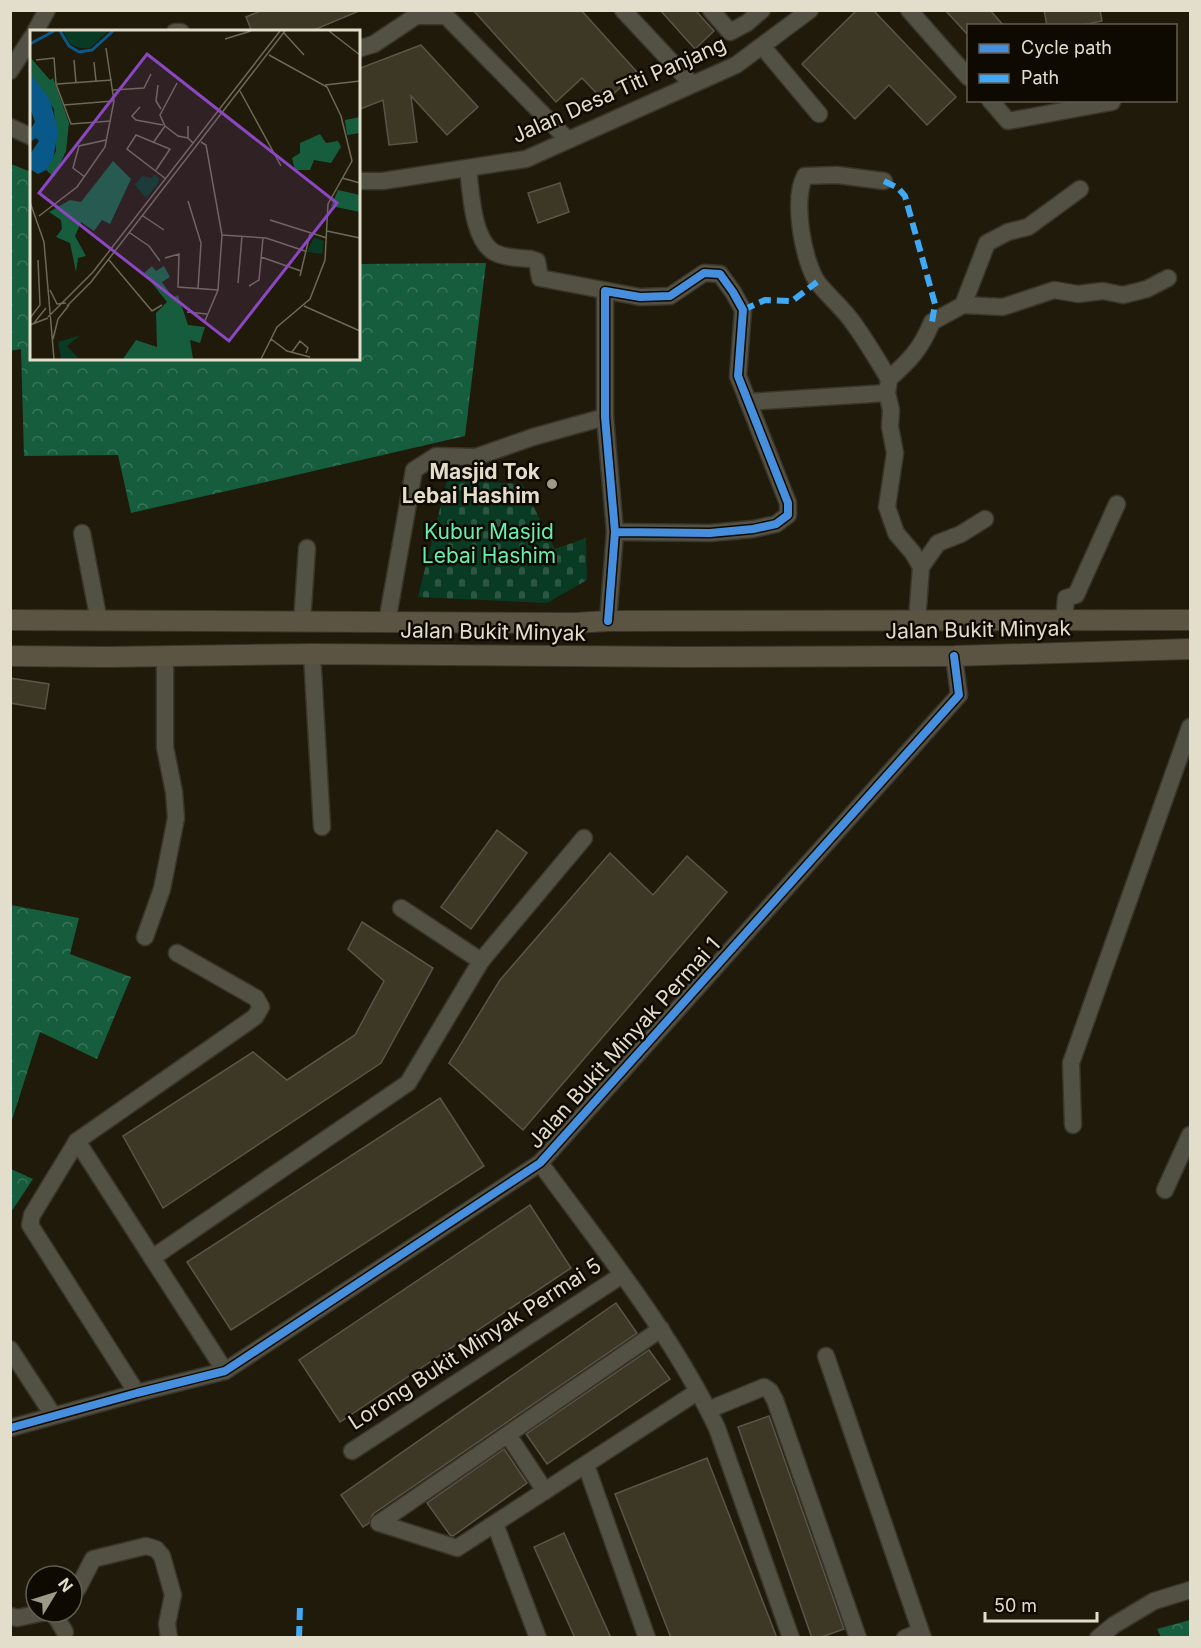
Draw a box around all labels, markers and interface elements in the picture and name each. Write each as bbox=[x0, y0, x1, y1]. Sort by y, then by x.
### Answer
legend bbox=[967, 24, 1177, 102]
inset map bbox=[30, 30, 360, 360]
street label: Jalan Desa Titi Panjang bbox=[508, 31, 730, 148]
text: Cycle path bbox=[1021, 37, 1112, 58]
text: Path bbox=[1021, 67, 1059, 88]
place label: Masjid Tok Lebai Hashim bbox=[402, 459, 541, 508]
marker: Masjid Tok Lebai Hashim bbox=[545, 477, 559, 491]
park label: Kubur Masjid Lebai Hashim bbox=[422, 519, 556, 568]
street label: Jalan Bukit Minyak bbox=[885, 615, 1072, 644]
street label: Jalan Bukit Minyak bbox=[400, 617, 587, 646]
street label: Jalan Bukit Minyak Permai 1 bbox=[522, 932, 725, 1153]
street label: Lorong Bukit Minyak Permai 5 bbox=[344, 1252, 606, 1435]
north arrow bbox=[24, 1564, 84, 1624]
text: N bbox=[54, 1574, 77, 1596]
scale bar bbox=[985, 1585, 1098, 1623]
text: 50 m bbox=[994, 1595, 1037, 1616]

